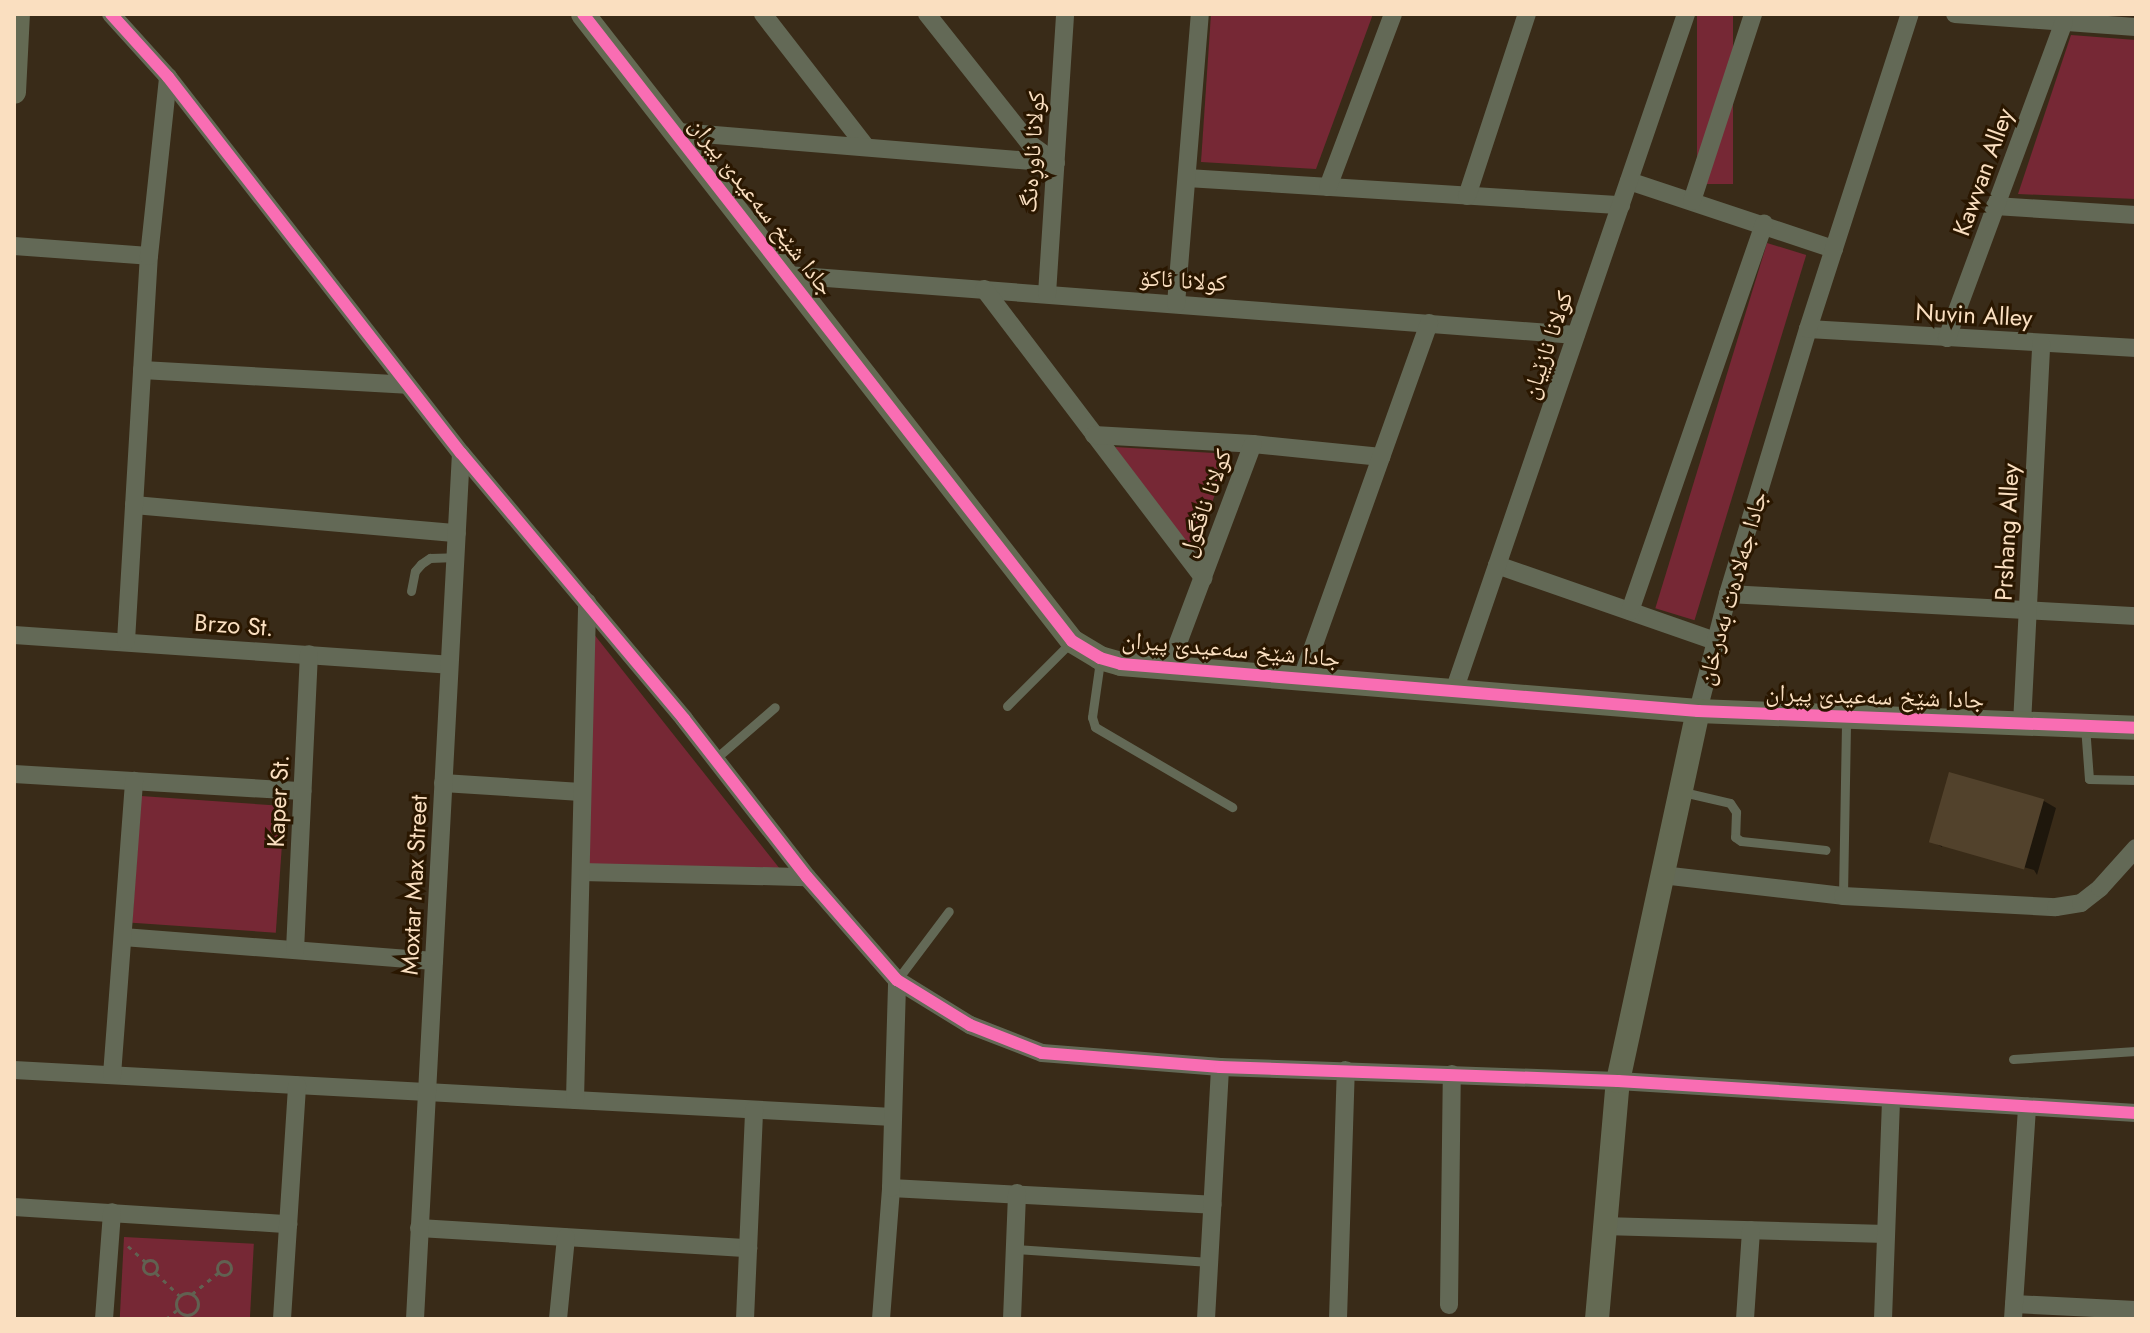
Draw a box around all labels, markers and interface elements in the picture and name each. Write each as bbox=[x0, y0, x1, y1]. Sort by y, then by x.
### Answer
street label: کولانا ناوڕەنگ bbox=[1013, 90, 1051, 214]
street label: Kawvan Alley bbox=[1947, 104, 2019, 240]
street label: جادا شێخ سەعیدێ پیران bbox=[683, 111, 841, 301]
street label: کولانا ئاکۆ bbox=[1138, 263, 1228, 297]
street label: کولانا نازێیان bbox=[1515, 287, 1579, 403]
street label: Nuvin Alley bbox=[1915, 298, 2033, 332]
street label: کولانا ناڤگول bbox=[1172, 445, 1238, 561]
street label: Prshang Alley bbox=[1989, 463, 2025, 601]
street label: جادا جەلادەت بەدرخان bbox=[1691, 488, 1773, 688]
street label: Brzo St. bbox=[193, 608, 275, 642]
street label: جادا شێخ سەعیدێ پیران bbox=[1121, 625, 1341, 673]
street label: جادا شێخ سەعیدێ پیران bbox=[1765, 678, 1985, 714]
street label: Kaper St. bbox=[261, 754, 295, 848]
street label: Moxtar Max Street bbox=[395, 794, 433, 976]

